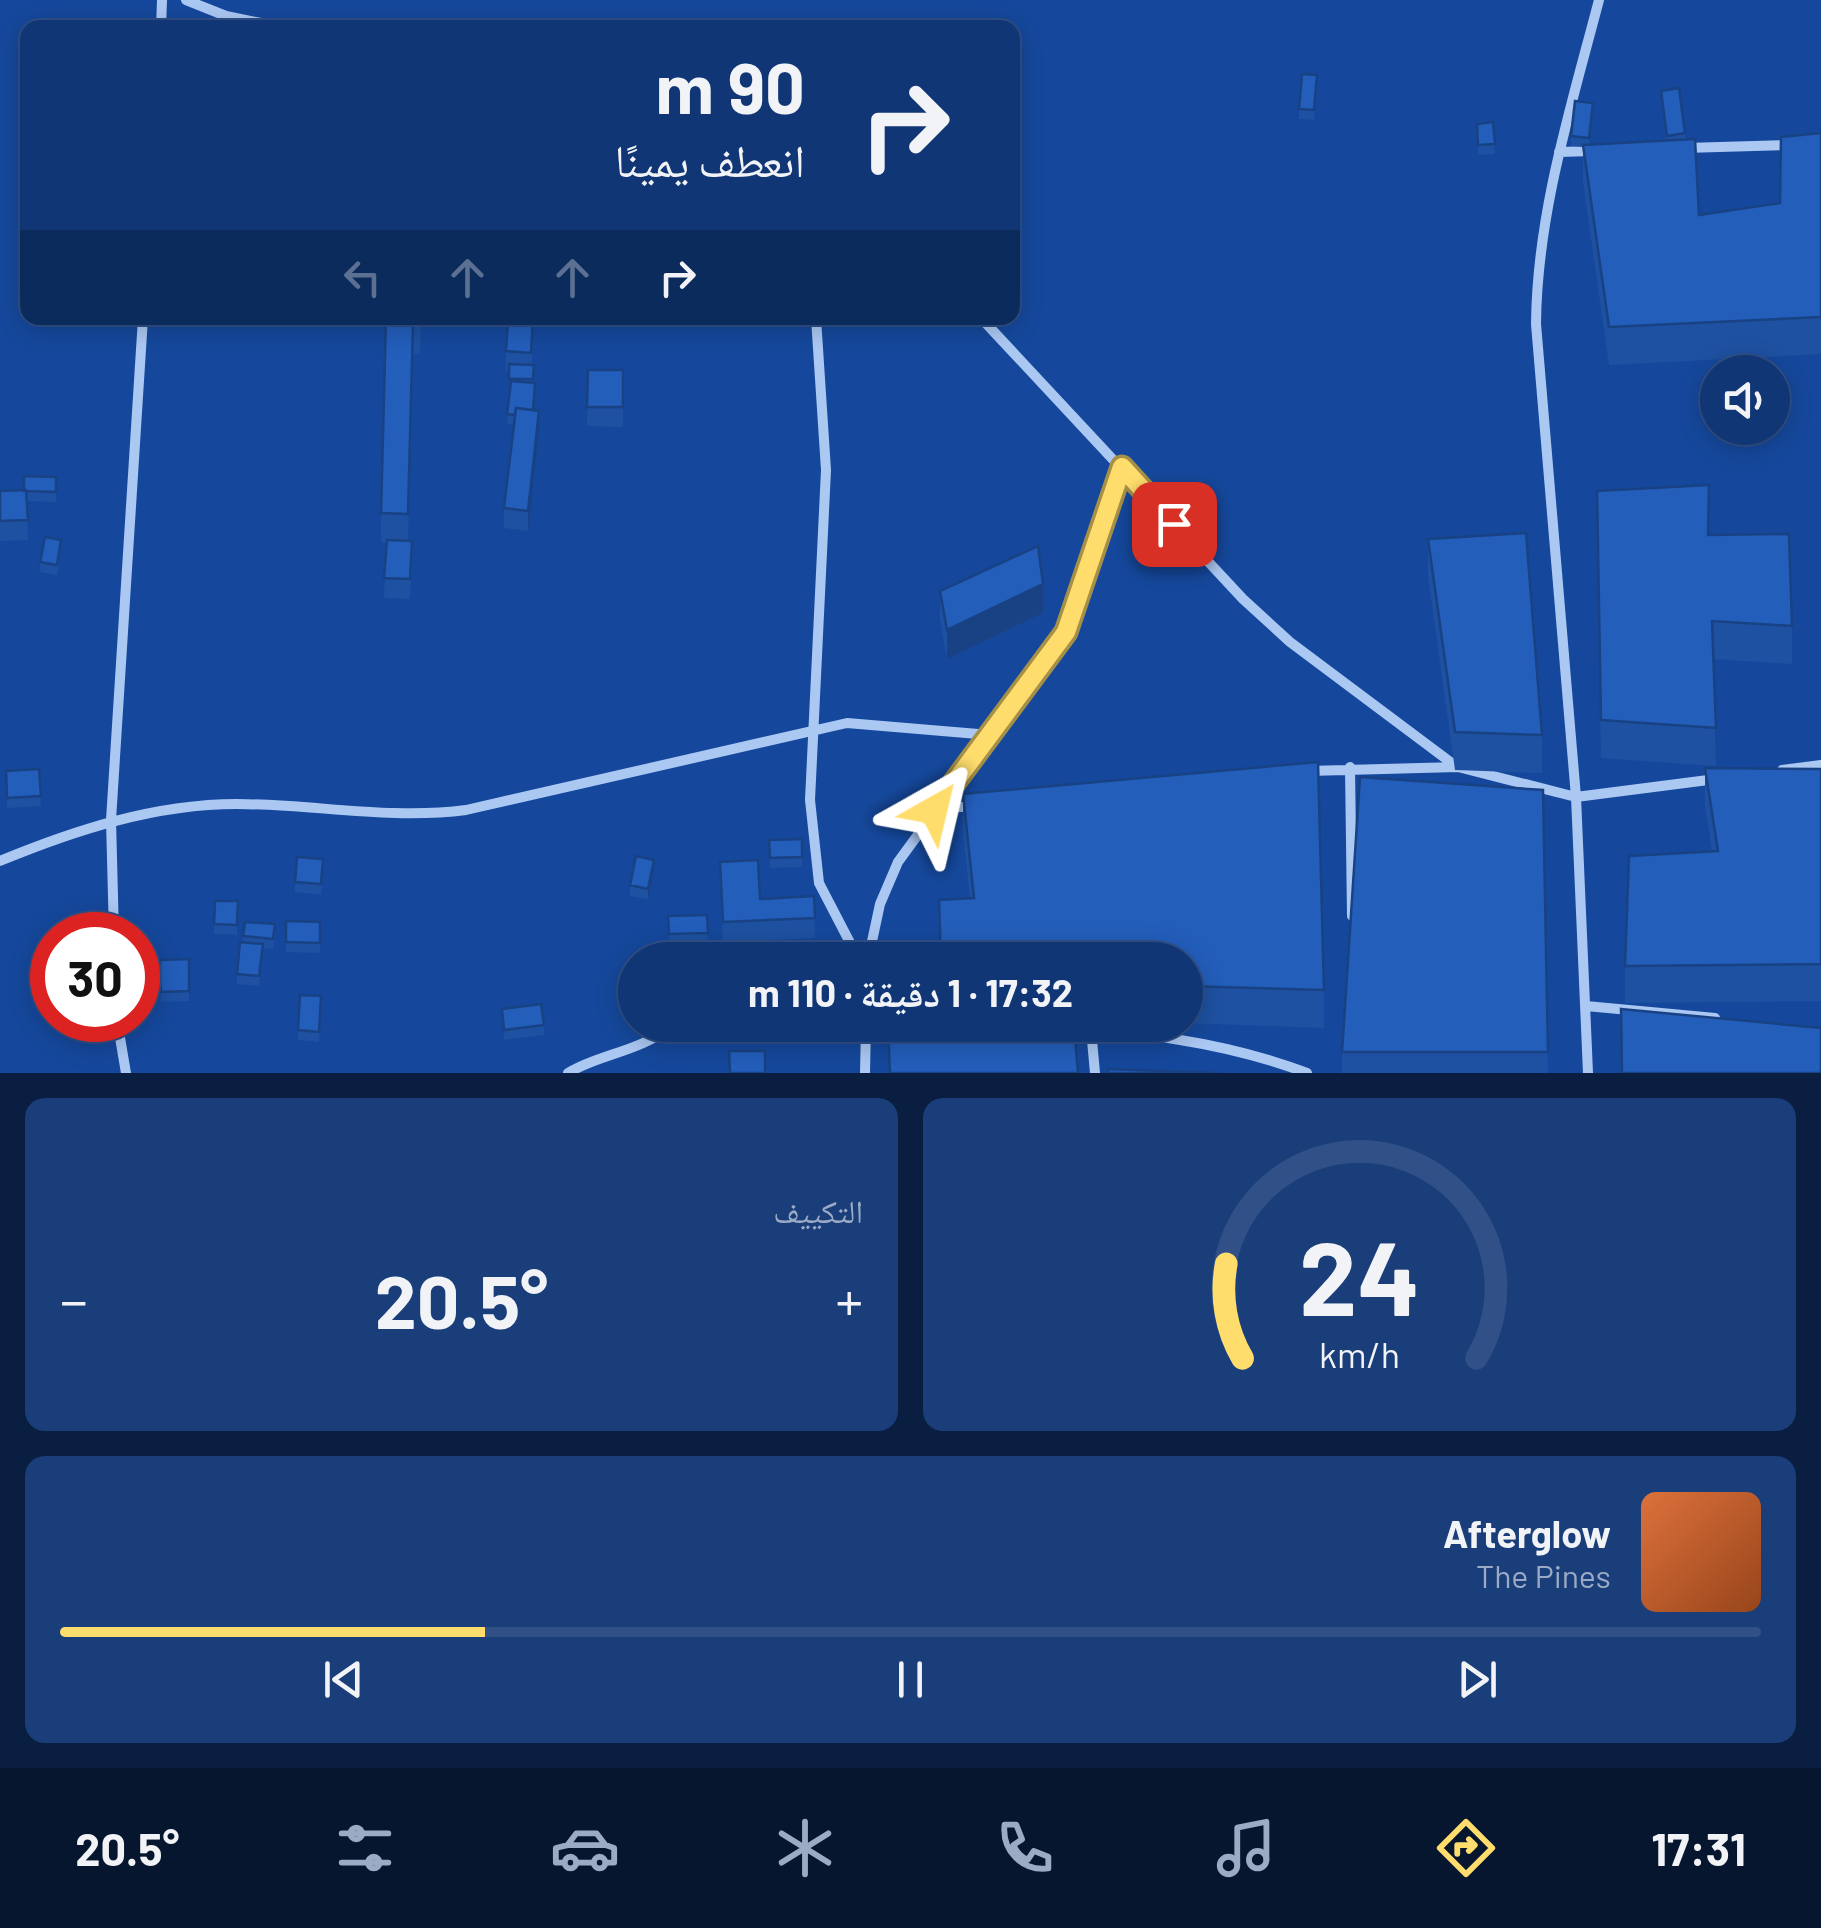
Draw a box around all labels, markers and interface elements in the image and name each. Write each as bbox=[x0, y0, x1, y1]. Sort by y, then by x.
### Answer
text: 90 m bbox=[655, 44, 805, 128]
icon: right bbox=[840, 60, 970, 190]
text: انعطف يمينًا bbox=[614, 132, 805, 186]
icon: left bbox=[335, 250, 390, 305]
icon: ahead bbox=[440, 250, 495, 305]
icon: ahead bbox=[545, 250, 600, 305]
icon: right bbox=[650, 250, 705, 305]
map controls bbox=[1700, 355, 1790, 445]
button: sound bbox=[1700, 355, 1790, 445]
pin bbox=[1132, 482, 1217, 567]
icon: arrive bbox=[1147, 497, 1202, 552]
position arrow bbox=[882, 758, 986, 862]
speed limit sign: 30 bbox=[30, 912, 160, 1042]
text: 17:32 · 1 دقيقة · 110 m bbox=[748, 969, 1073, 1015]
text: التكييف bbox=[773, 1191, 863, 1229]
text: 24 bbox=[1299, 1212, 1420, 1337]
text: 20.5° bbox=[375, 1254, 548, 1344]
text: − bbox=[60, 1266, 88, 1332]
text: + bbox=[835, 1266, 863, 1332]
text: km/h bbox=[1319, 1332, 1400, 1375]
text: Afterglow bbox=[1443, 1510, 1611, 1556]
text: The Pines bbox=[1476, 1556, 1611, 1594]
icon: previous bbox=[316, 1652, 371, 1707]
icon: pause bbox=[883, 1652, 938, 1707]
icon: next bbox=[1450, 1652, 1505, 1707]
icon: filters bbox=[330, 1813, 400, 1883]
icon: car bbox=[550, 1813, 620, 1883]
icon: climate bbox=[770, 1813, 840, 1883]
icon: phone bbox=[990, 1813, 1060, 1883]
icon: music bbox=[1211, 1813, 1281, 1883]
icon: directions bbox=[1431, 1813, 1501, 1883]
text: 20.5° bbox=[75, 1821, 179, 1875]
text: 17:31 bbox=[1651, 1821, 1746, 1875]

